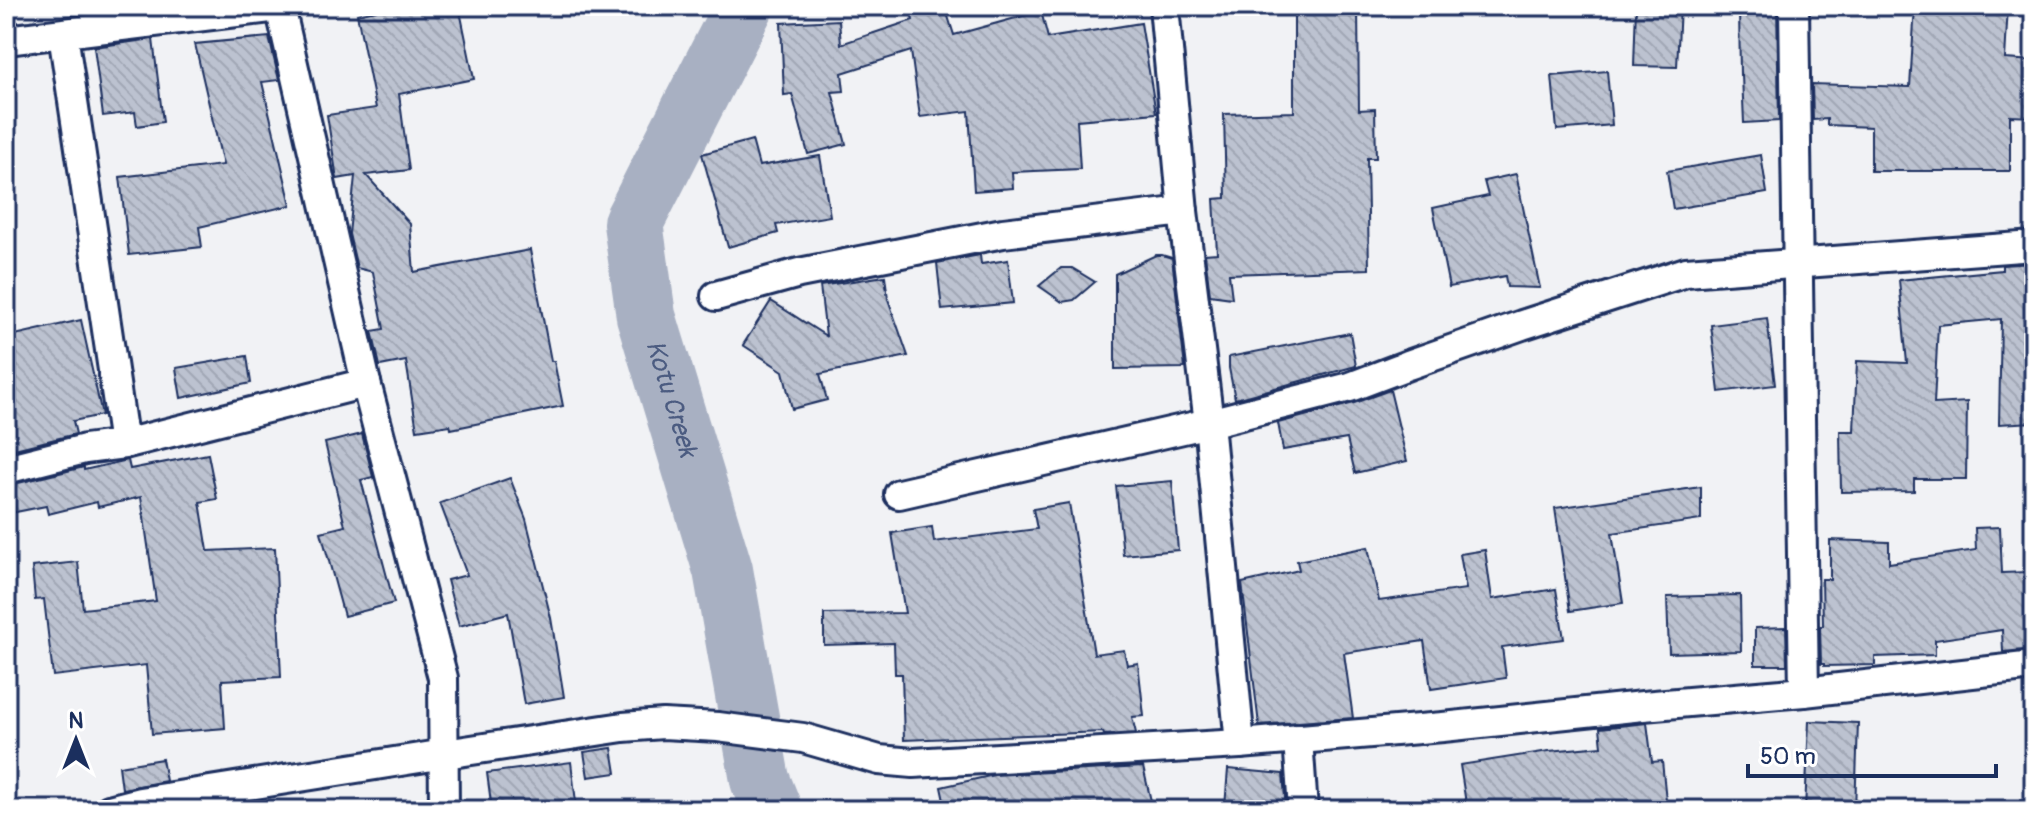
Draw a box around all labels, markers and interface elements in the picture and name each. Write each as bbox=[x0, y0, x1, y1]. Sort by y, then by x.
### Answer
water label: Kotu Creek bbox=[638, 336, 704, 463]
north arrow bbox=[36, 700, 116, 780]
text: N bbox=[69, 707, 84, 735]
scale bar bbox=[1748, 728, 1996, 778]
text: 50 m bbox=[1760, 742, 1816, 771]

